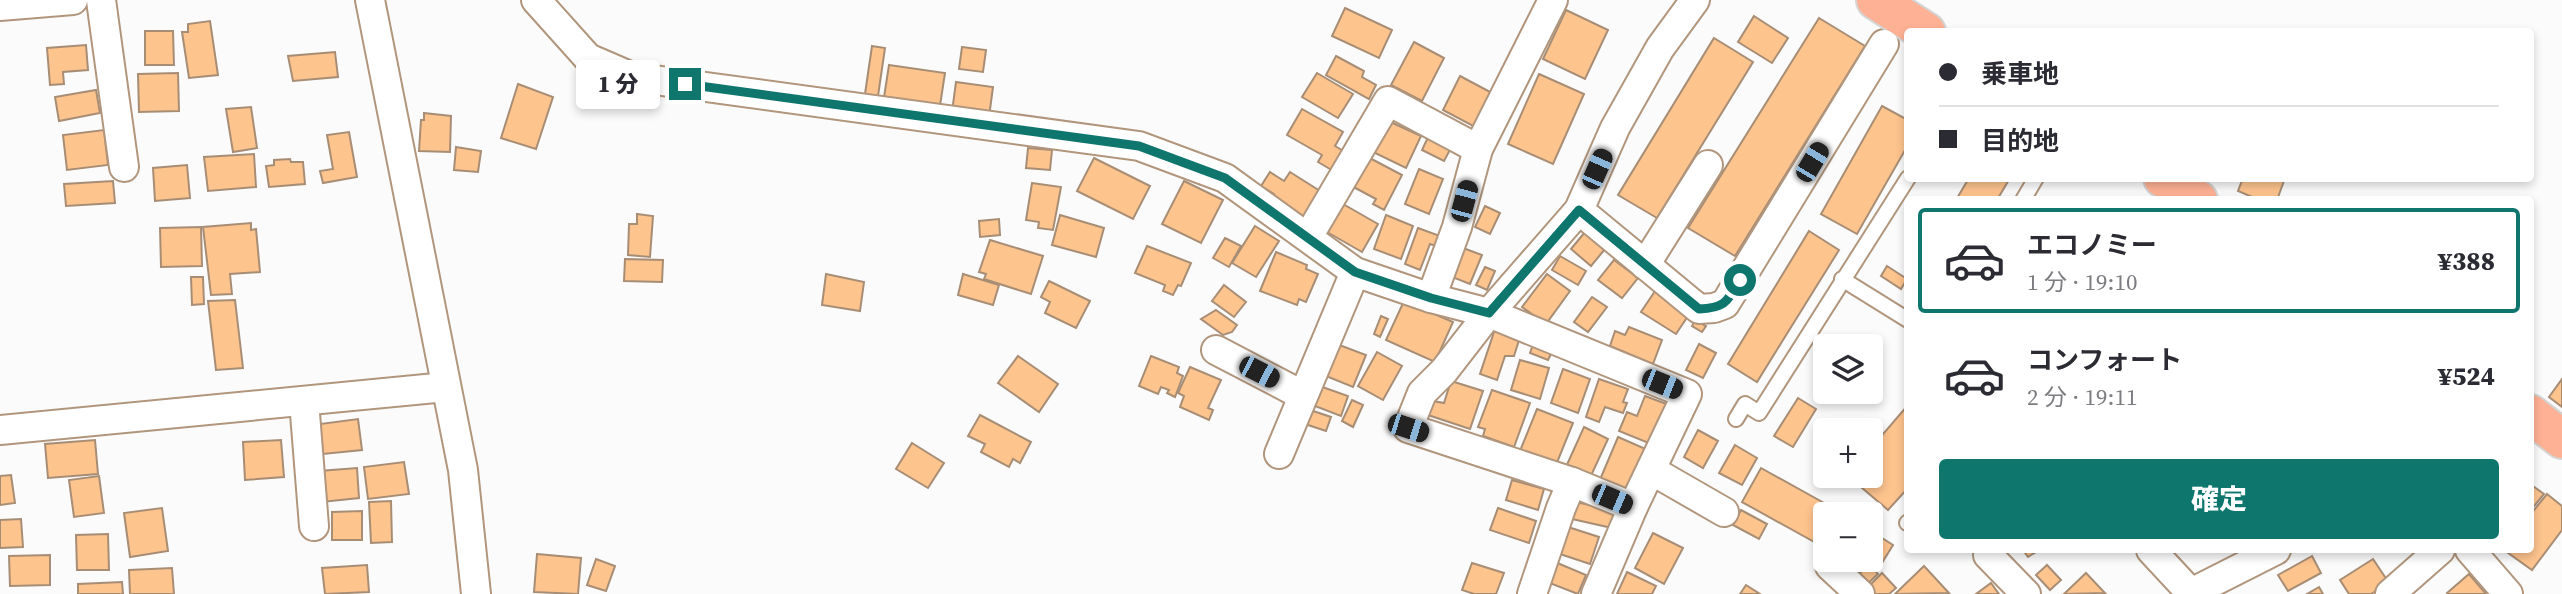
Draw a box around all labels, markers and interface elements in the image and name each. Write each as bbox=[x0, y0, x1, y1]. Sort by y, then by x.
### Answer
text: 乗車地 bbox=[1981, 56, 2059, 92]
callout: 1 分 bbox=[576, 60, 660, 108]
text: 1 分 bbox=[598, 68, 638, 100]
route end bbox=[669, 68, 701, 100]
text: 目的地 bbox=[1981, 123, 2059, 159]
car bbox=[1793, 139, 1832, 185]
car bbox=[1579, 146, 1616, 192]
car bbox=[1449, 178, 1480, 224]
text: エコノミー bbox=[2027, 227, 2157, 263]
icon: car bbox=[1943, 229, 2006, 292]
text: ¥388 bbox=[2438, 243, 2495, 279]
route start bbox=[1724, 264, 1756, 296]
text: 1 分 · 19:10 bbox=[2027, 266, 2137, 298]
map controls bbox=[1813, 334, 1883, 572]
button: layers bbox=[1813, 334, 1883, 404]
text: コンフォート bbox=[2027, 342, 2182, 378]
icon: car bbox=[1943, 344, 2006, 407]
car bbox=[1236, 353, 1283, 391]
text: ¥524 bbox=[2438, 358, 2495, 394]
car bbox=[1639, 366, 1686, 402]
text: 2 分 · 19:11 bbox=[2027, 381, 2137, 413]
car bbox=[1385, 412, 1432, 444]
button: + bbox=[1813, 418, 1883, 488]
button: 確定 bbox=[1939, 459, 2499, 539]
car bbox=[1589, 481, 1636, 517]
button: − bbox=[1813, 502, 1883, 572]

